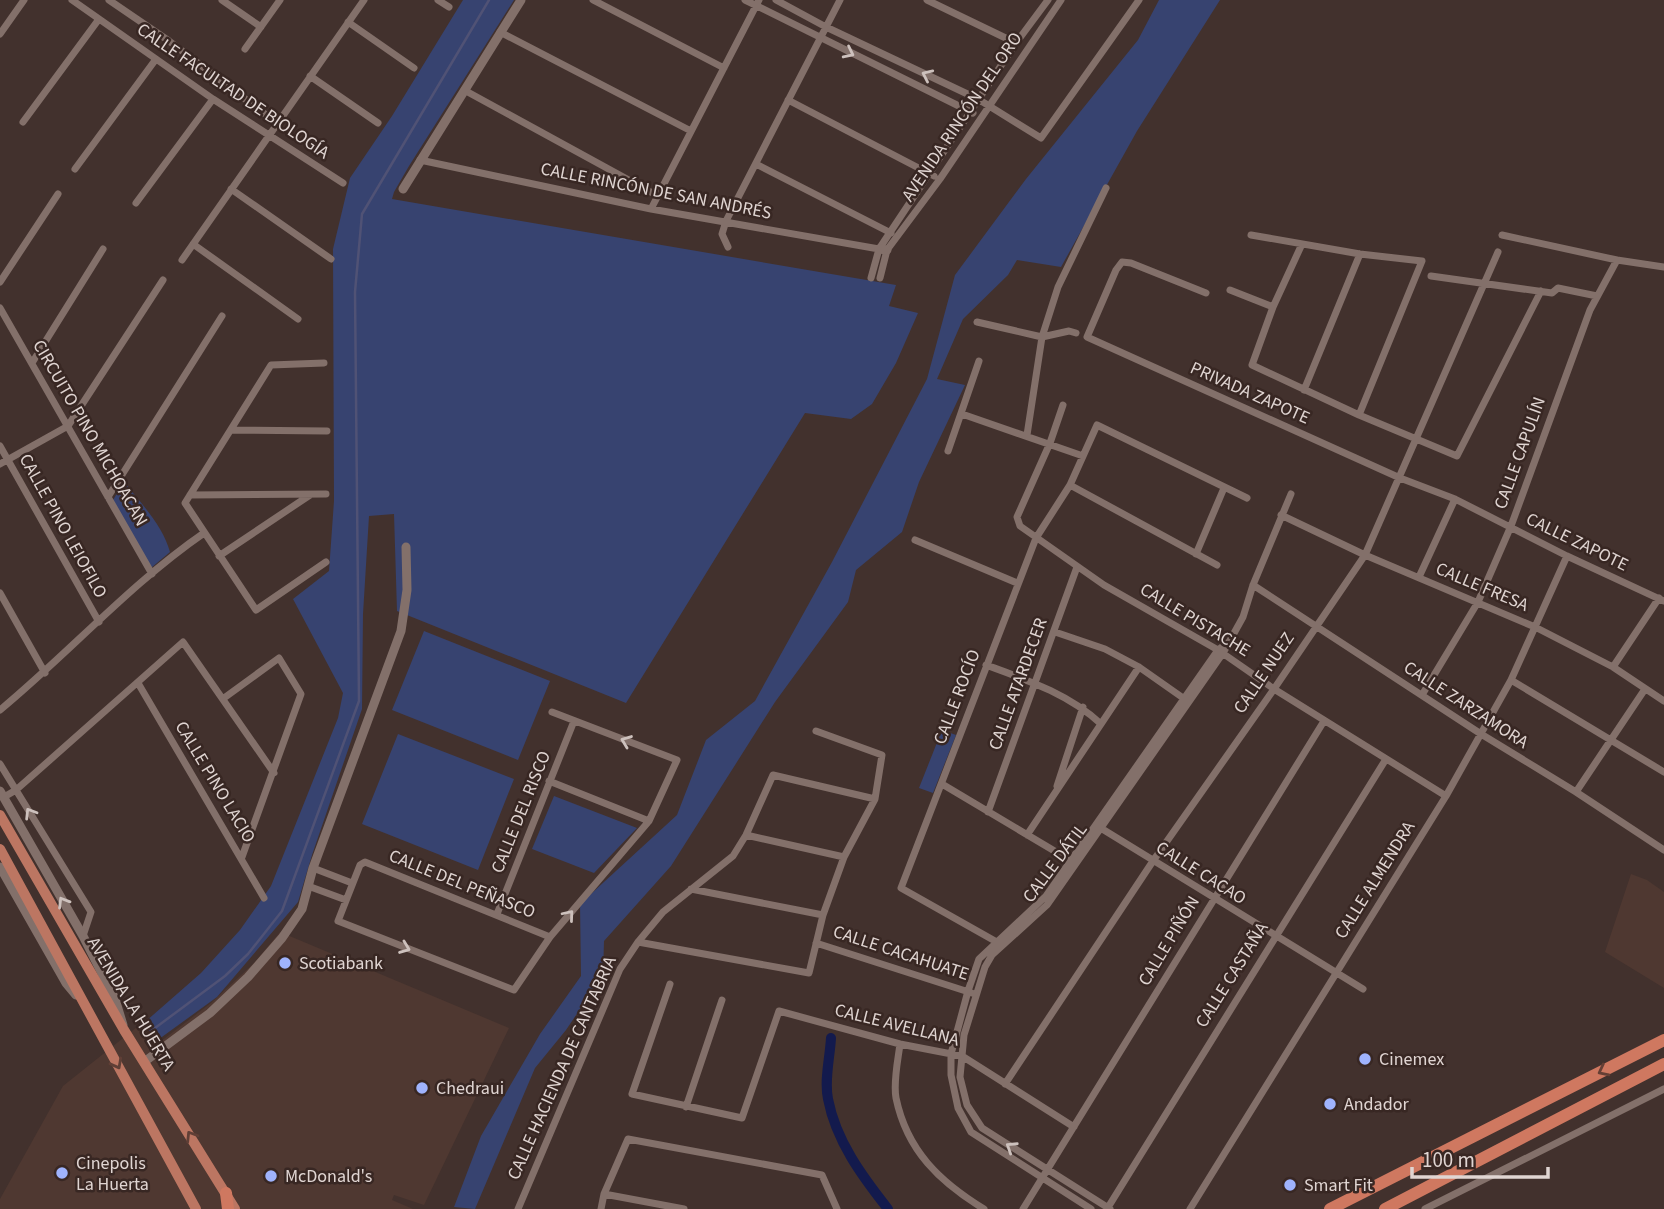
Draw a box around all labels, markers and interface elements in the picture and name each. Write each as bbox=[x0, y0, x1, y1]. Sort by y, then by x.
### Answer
street label: CALLE FACULTAD DE BIOLOGÍA bbox=[132, 17, 334, 165]
street label: AVENIDA RINCÓN DEL ORO bbox=[896, 27, 1028, 207]
one-way arrow bbox=[842, 45, 854, 59]
one-way arrow bbox=[922, 69, 934, 83]
street label: CALLE RINCÓN DE SAN ANDRÉS bbox=[538, 156, 774, 226]
street label: CIRCUITO PINO MICHOACAN bbox=[26, 335, 154, 531]
street label: PRIVADA ZAPOTE bbox=[1186, 355, 1314, 431]
street label: CALLE CAPULÍN bbox=[1488, 393, 1552, 513]
street label: CALLE PINO LEIOFILO bbox=[13, 449, 113, 603]
street label: CALLE ZAPOTE bbox=[1522, 506, 1632, 578]
street label: CALLE FRESA bbox=[1432, 556, 1532, 618]
street label: CALLE PISTACHE bbox=[1135, 577, 1255, 663]
street label: CALLE ATARDECER bbox=[982, 614, 1054, 754]
street label: CALLE NUEZ bbox=[1228, 627, 1300, 719]
street label: CALLE ROCÍO bbox=[927, 646, 987, 748]
street label: CALLE ZARZAMORA bbox=[1399, 655, 1534, 755]
street label: CALLE PINO LACIO bbox=[169, 716, 261, 848]
one-way arrow bbox=[620, 735, 632, 749]
street label: CALLE DEL RISCO bbox=[485, 747, 557, 877]
one-way arrow bbox=[25, 808, 38, 821]
street label: CALLE ALMENDRA bbox=[1329, 816, 1421, 944]
street label: CALLE DÁTIL bbox=[1017, 818, 1093, 908]
street label: CALLE CACAO bbox=[1151, 835, 1251, 911]
street label: CALLE DEL PEÑASCO bbox=[385, 843, 539, 925]
street label: CALLE PIÑÓN bbox=[1132, 891, 1206, 991]
one-way arrow bbox=[58, 897, 71, 910]
one-way arrow bbox=[561, 910, 573, 923]
street label: CALLE CASTAÑA bbox=[1190, 917, 1275, 1033]
street label: CALLE CACAHUATE bbox=[830, 919, 972, 987]
street label: AVENIDA LA HUERTA bbox=[81, 932, 181, 1076]
one-way arrow bbox=[398, 940, 410, 954]
place label: Scotiabank bbox=[299, 951, 383, 976]
street label: CALLE HACIENDA DE CANTABRIA bbox=[501, 952, 623, 1184]
marker: Scotiabank bbox=[277, 955, 293, 971]
street label: CALLE AVELLANA bbox=[832, 997, 962, 1053]
place label: Cinemex bbox=[1379, 1047, 1444, 1072]
marker: Cinemex bbox=[1357, 1051, 1373, 1067]
one-way arrow bbox=[109, 1057, 122, 1069]
one-way arrow bbox=[1598, 1062, 1610, 1076]
place label: Chedraui bbox=[436, 1076, 504, 1101]
marker: Chedraui bbox=[414, 1080, 430, 1096]
place label: Andador bbox=[1344, 1092, 1409, 1117]
marker: Andador bbox=[1322, 1096, 1338, 1112]
one-way arrow bbox=[186, 1130, 199, 1143]
scale bar bbox=[1412, 1136, 1548, 1180]
one-way arrow bbox=[1006, 1143, 1019, 1155]
text: 100 m bbox=[1422, 1145, 1475, 1175]
place label: Cinepolis La Huerta bbox=[76, 1151, 149, 1197]
place label: McDonald's bbox=[285, 1164, 372, 1189]
marker: Cinepolis La Huerta bbox=[54, 1165, 70, 1181]
marker: McDonald's bbox=[263, 1168, 279, 1184]
place label: Smart Fit bbox=[1304, 1173, 1373, 1198]
marker: Smart Fit bbox=[1282, 1177, 1298, 1193]

